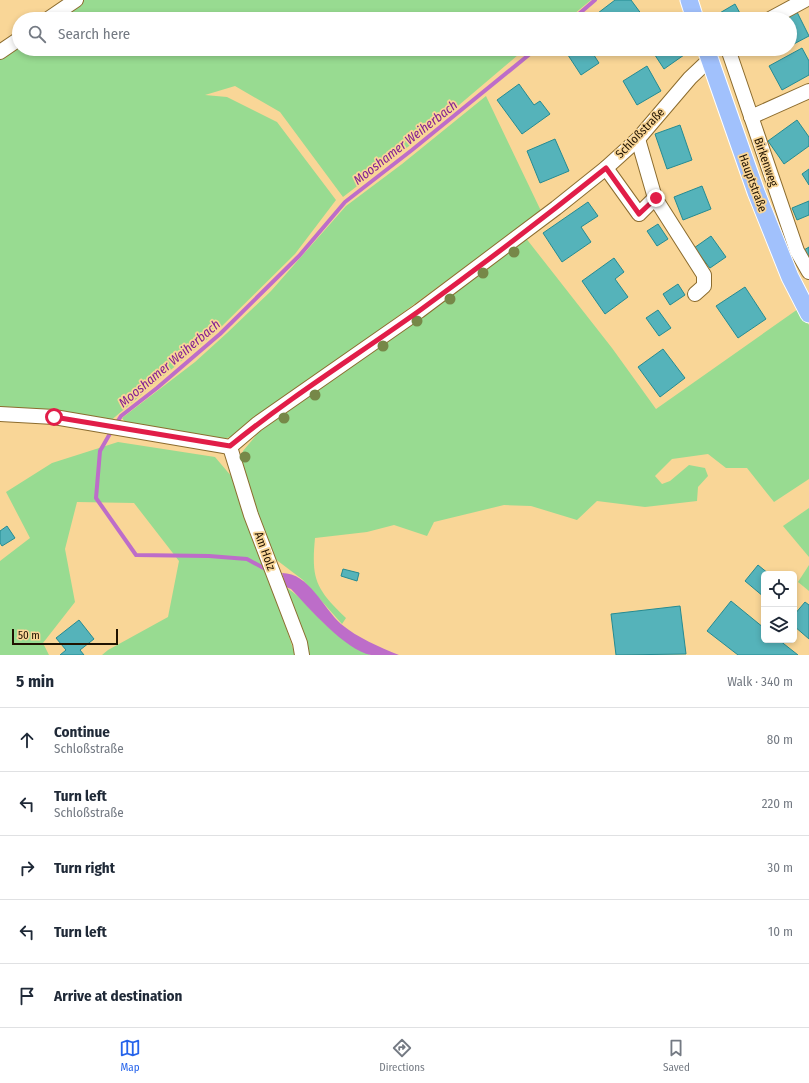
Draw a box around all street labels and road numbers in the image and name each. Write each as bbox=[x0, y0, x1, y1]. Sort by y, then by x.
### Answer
street label: Schloßstraße bbox=[613, 105, 667, 161]
street label: Birkenweg bbox=[751, 136, 781, 189]
street label: Hauptstraße bbox=[736, 152, 770, 214]
street label: Am Holz bbox=[252, 530, 279, 572]

